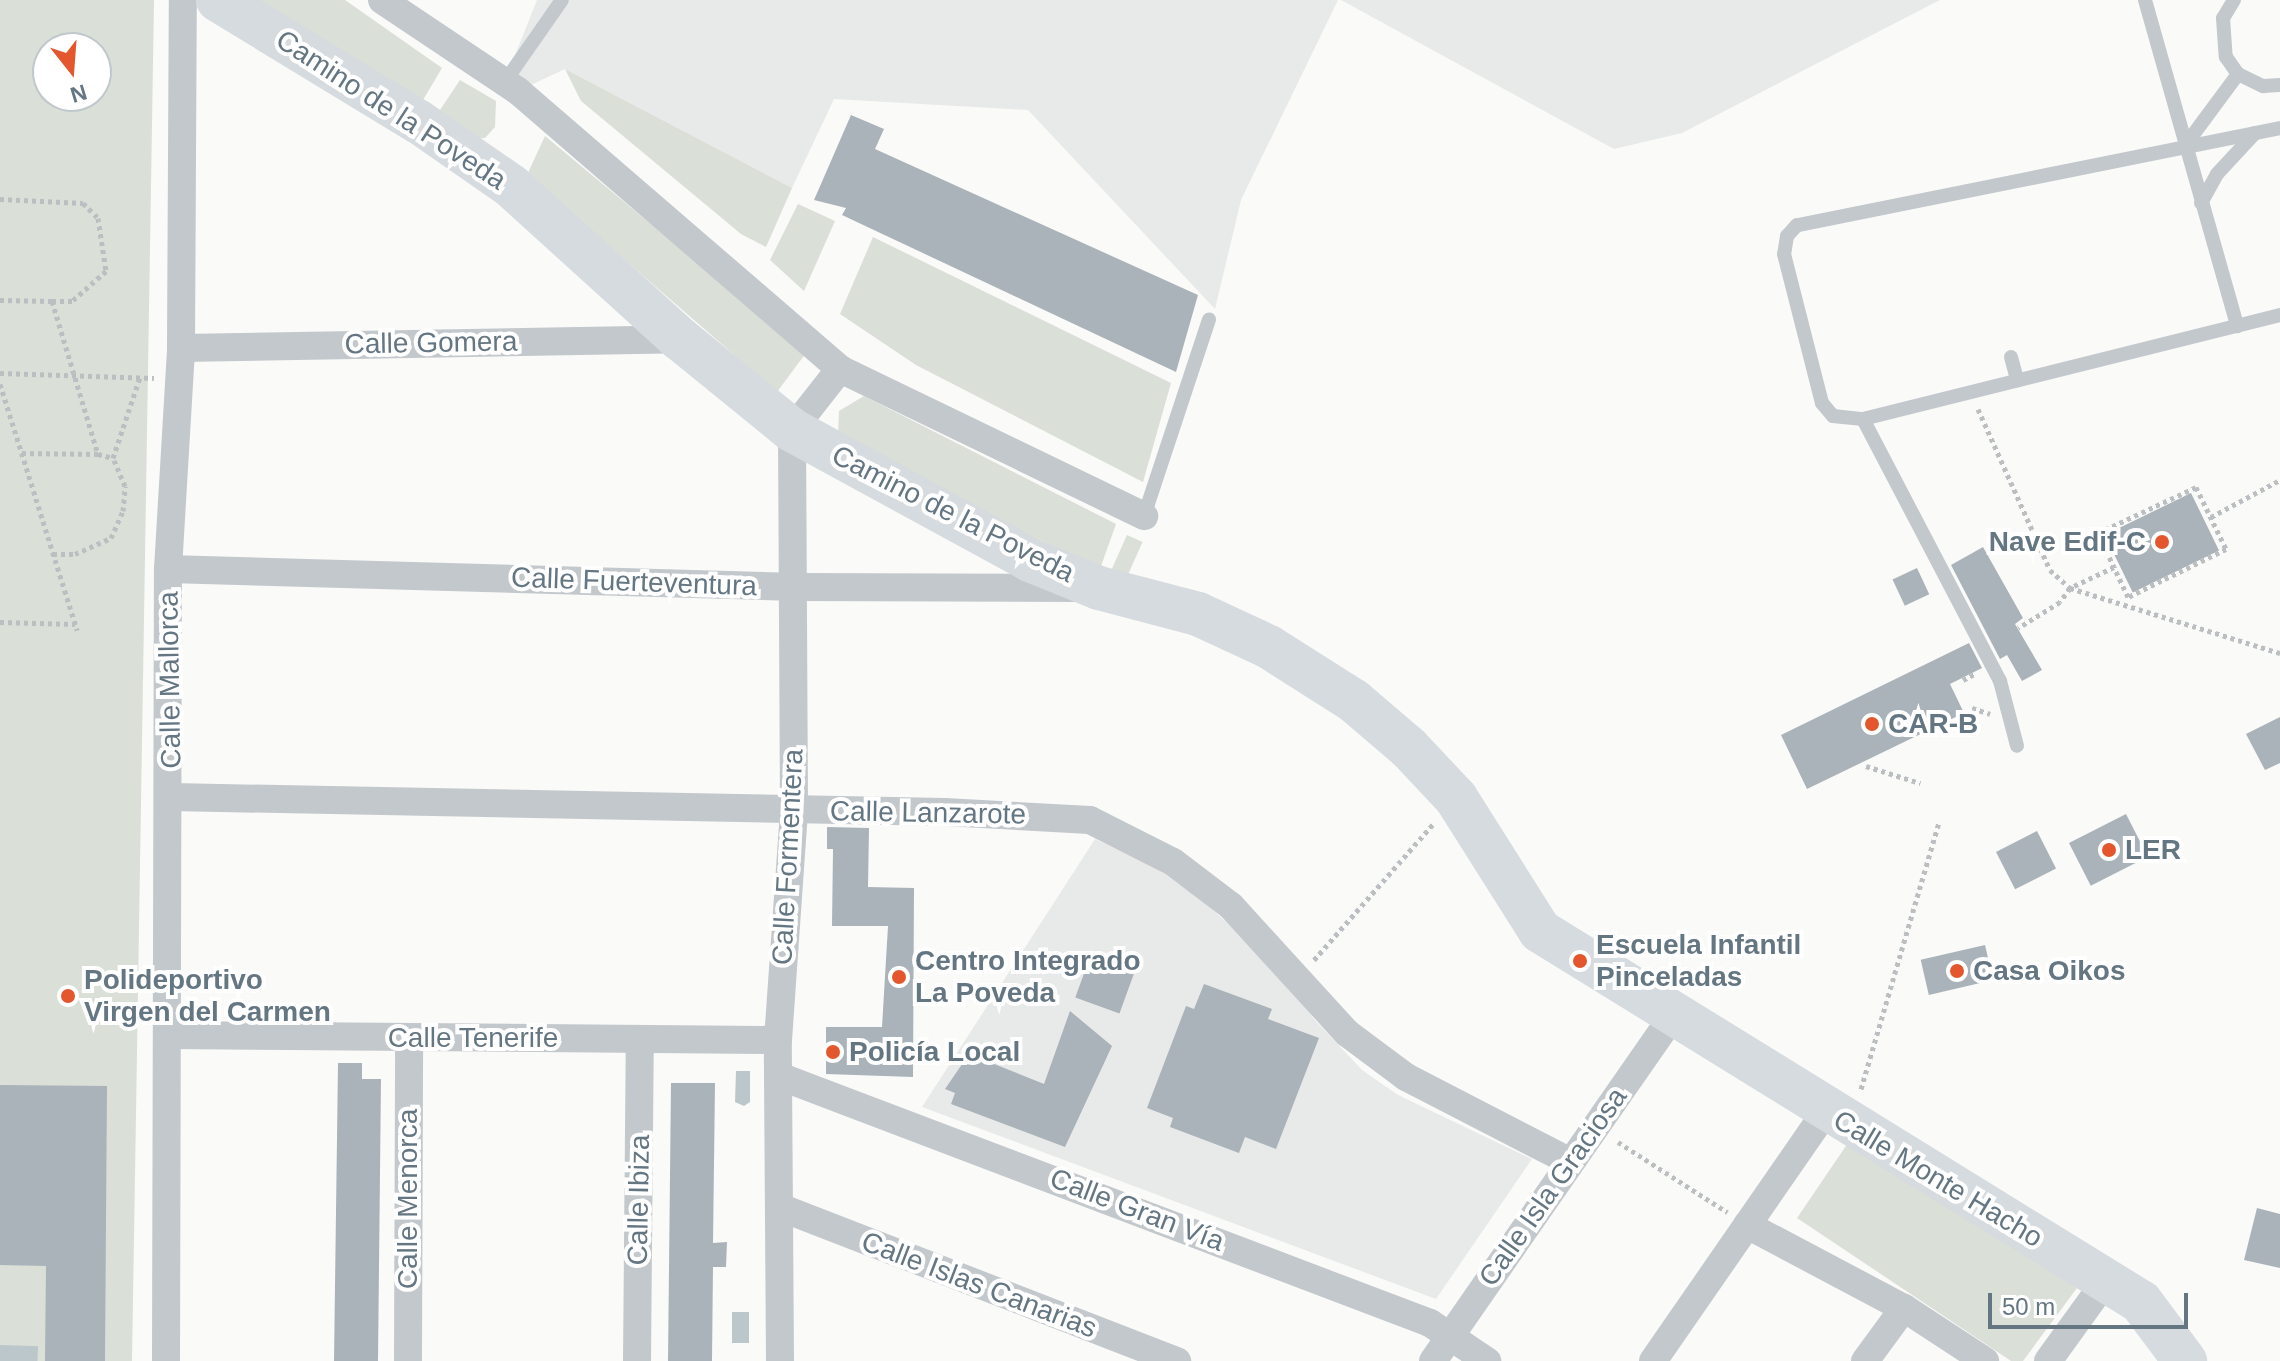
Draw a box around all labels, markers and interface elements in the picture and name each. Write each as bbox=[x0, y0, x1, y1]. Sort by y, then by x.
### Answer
street label: Camino de la Poveda bbox=[270, 23, 512, 197]
north arrow bbox=[32, 32, 112, 112]
text: N bbox=[67, 79, 90, 108]
street label: Calle Gomera bbox=[344, 325, 518, 361]
street label: Camino de la Poveda bbox=[826, 438, 1080, 590]
place label: Nave Edif-C bbox=[1989, 525, 2146, 559]
marker: Nave Edif-C bbox=[2153, 533, 2171, 551]
street label: Calle Fuerteventura bbox=[511, 561, 757, 603]
street label: Calle Mallorca bbox=[152, 591, 188, 769]
place label: CAR-B bbox=[1888, 707, 1978, 741]
marker: CAR-B bbox=[1863, 715, 1881, 733]
street label: Calle Formentera bbox=[766, 748, 810, 966]
street label: Calle Lanzarote bbox=[830, 794, 1026, 832]
place label: LER bbox=[2125, 833, 2181, 867]
marker: LER bbox=[2100, 841, 2118, 859]
place label: Escuela Infantil Pinceladas bbox=[1596, 928, 1801, 994]
place label: Centro Integrado La Poveda bbox=[915, 944, 1141, 1010]
marker: Escuela Infantil Pinceladas bbox=[1571, 952, 1589, 970]
place label: Casa Oikos bbox=[1973, 954, 2126, 988]
marker: Casa Oikos bbox=[1948, 962, 1966, 980]
place label: Polideportivo Virgen del Carmen bbox=[84, 963, 331, 1029]
marker: Centro Integrado La Poveda bbox=[890, 968, 908, 986]
marker: Polideportivo Virgen del Carmen bbox=[59, 987, 77, 1005]
street label: Calle Tenerife bbox=[387, 1021, 559, 1055]
place label: Policía Local bbox=[849, 1035, 1020, 1069]
marker: Policía Local bbox=[824, 1043, 842, 1061]
street label: Calle Isla Graciosa bbox=[1472, 1081, 1634, 1293]
street label: Calle Monte Hacho bbox=[1827, 1103, 2049, 1255]
street label: Calle Menorca bbox=[391, 1109, 425, 1289]
street label: Calle Ibiza bbox=[621, 1134, 657, 1266]
street label: Calle Gran Vía bbox=[1045, 1161, 1229, 1259]
street label: Calle Islas Canarias bbox=[857, 1225, 1101, 1345]
scale bar bbox=[1992, 1277, 2192, 1327]
text: 50 m bbox=[2002, 1293, 2055, 1320]

